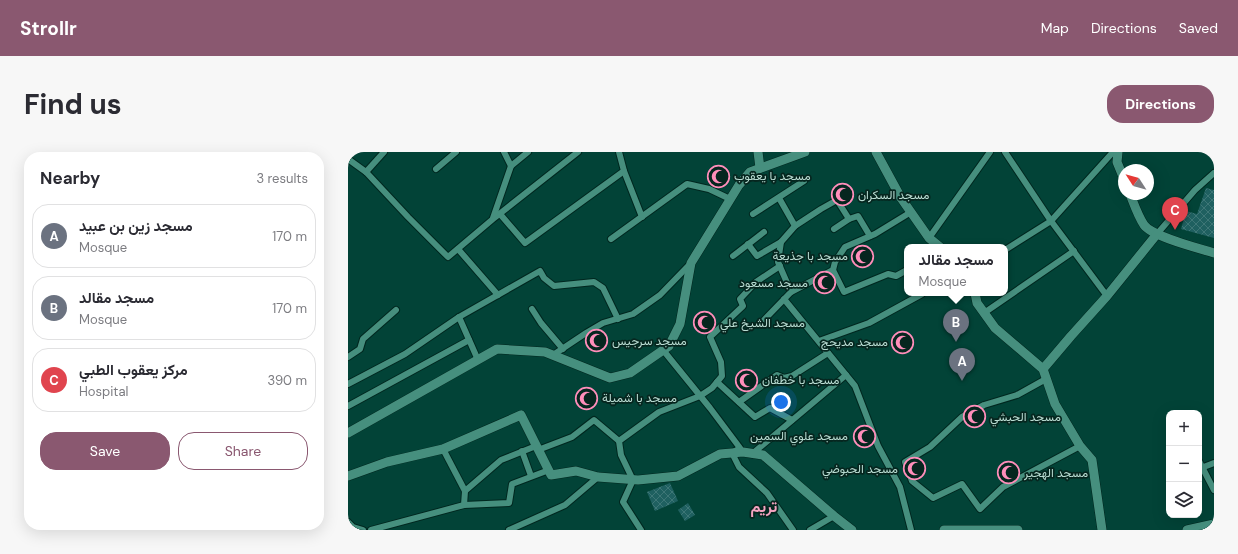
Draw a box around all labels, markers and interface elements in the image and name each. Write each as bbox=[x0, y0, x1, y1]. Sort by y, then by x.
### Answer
text: Strollr bbox=[20, 16, 77, 41]
text: Map bbox=[1041, 19, 1069, 37]
text: Directions bbox=[1091, 19, 1157, 37]
text: Saved bbox=[1179, 19, 1218, 37]
button: Directions bbox=[1107, 85, 1214, 123]
text: Find us bbox=[24, 86, 122, 123]
mosque icon: مسجد با يعقوب bbox=[705, 163, 731, 189]
north arrow bbox=[1118, 164, 1154, 200]
text: Nearby bbox=[40, 167, 100, 189]
place label: مسجد با يعقوب bbox=[734, 168, 811, 184]
text: 3 results bbox=[256, 170, 308, 187]
mosque icon: مسجد السكران bbox=[830, 182, 856, 208]
place label: مسجد السكران bbox=[858, 187, 930, 203]
pin: C bbox=[1162, 197, 1188, 230]
text: مسجد زين بن عبيد bbox=[79, 216, 193, 236]
text: A bbox=[49, 228, 59, 245]
text: 170 m bbox=[272, 228, 307, 245]
text: Mosque bbox=[79, 239, 127, 256]
mosque icon: مسجد با جذيعة bbox=[850, 243, 876, 269]
popup bbox=[904, 244, 1008, 296]
place label: مسجد با جذيعة bbox=[773, 248, 848, 264]
text: مسجد مقالد bbox=[918, 250, 994, 270]
mosque icon: مسجد مسعود bbox=[811, 270, 837, 296]
text: Mosque bbox=[918, 273, 967, 290]
place label: مسجد مسعود bbox=[739, 275, 808, 291]
text: مسجد مقالد bbox=[79, 288, 154, 308]
text: B bbox=[50, 300, 58, 317]
text: 170 m bbox=[272, 300, 307, 317]
pin: B bbox=[943, 309, 969, 342]
mosque icon: مسجد الشيخ علي bbox=[691, 310, 717, 336]
text: Mosque bbox=[79, 311, 127, 328]
place label: مسجد الشيخ علي bbox=[720, 315, 805, 333]
mosque icon: مسجد سرجيس bbox=[584, 328, 610, 354]
mosque icon: مسجد مديحج bbox=[890, 329, 916, 355]
place label: مسجد سرجيس bbox=[612, 333, 687, 349]
place label: مسجد مديحج bbox=[821, 334, 888, 351]
pin: A bbox=[949, 348, 975, 381]
text: مركز يعقوب الطبي bbox=[79, 360, 188, 380]
mosque icon: مسجد با خطفان bbox=[733, 367, 759, 393]
text: C bbox=[49, 372, 59, 389]
text: 390 m bbox=[268, 372, 307, 389]
place label: مسجد با خطفان bbox=[762, 372, 840, 388]
text: Hospital bbox=[79, 383, 128, 400]
mosque icon: مسجد با شميلة bbox=[573, 385, 599, 411]
place label: مسجد با شميلة bbox=[602, 390, 677, 406]
your location bbox=[771, 392, 791, 412]
mosque icon: مسجد الحبشي bbox=[962, 404, 988, 430]
place label: مسجد الحبشي bbox=[990, 409, 1061, 427]
map controls bbox=[1166, 410, 1202, 518]
button: + bbox=[1166, 410, 1202, 446]
mosque icon: مسجد علوي السمين bbox=[851, 423, 877, 449]
place label: مسجد علوي السمين bbox=[750, 428, 848, 446]
button: Save bbox=[40, 432, 170, 470]
button: Share bbox=[178, 432, 308, 470]
button: − bbox=[1166, 446, 1202, 482]
mosque icon: مسجد الحبوضي bbox=[901, 456, 927, 482]
mosque icon: مسجد الهجير bbox=[996, 460, 1022, 486]
place label: مسجد الحبوضي bbox=[822, 461, 898, 479]
place label: مسجد الهجير bbox=[1023, 465, 1088, 481]
button: layers bbox=[1166, 482, 1202, 518]
district label: تريم bbox=[751, 496, 777, 517]

